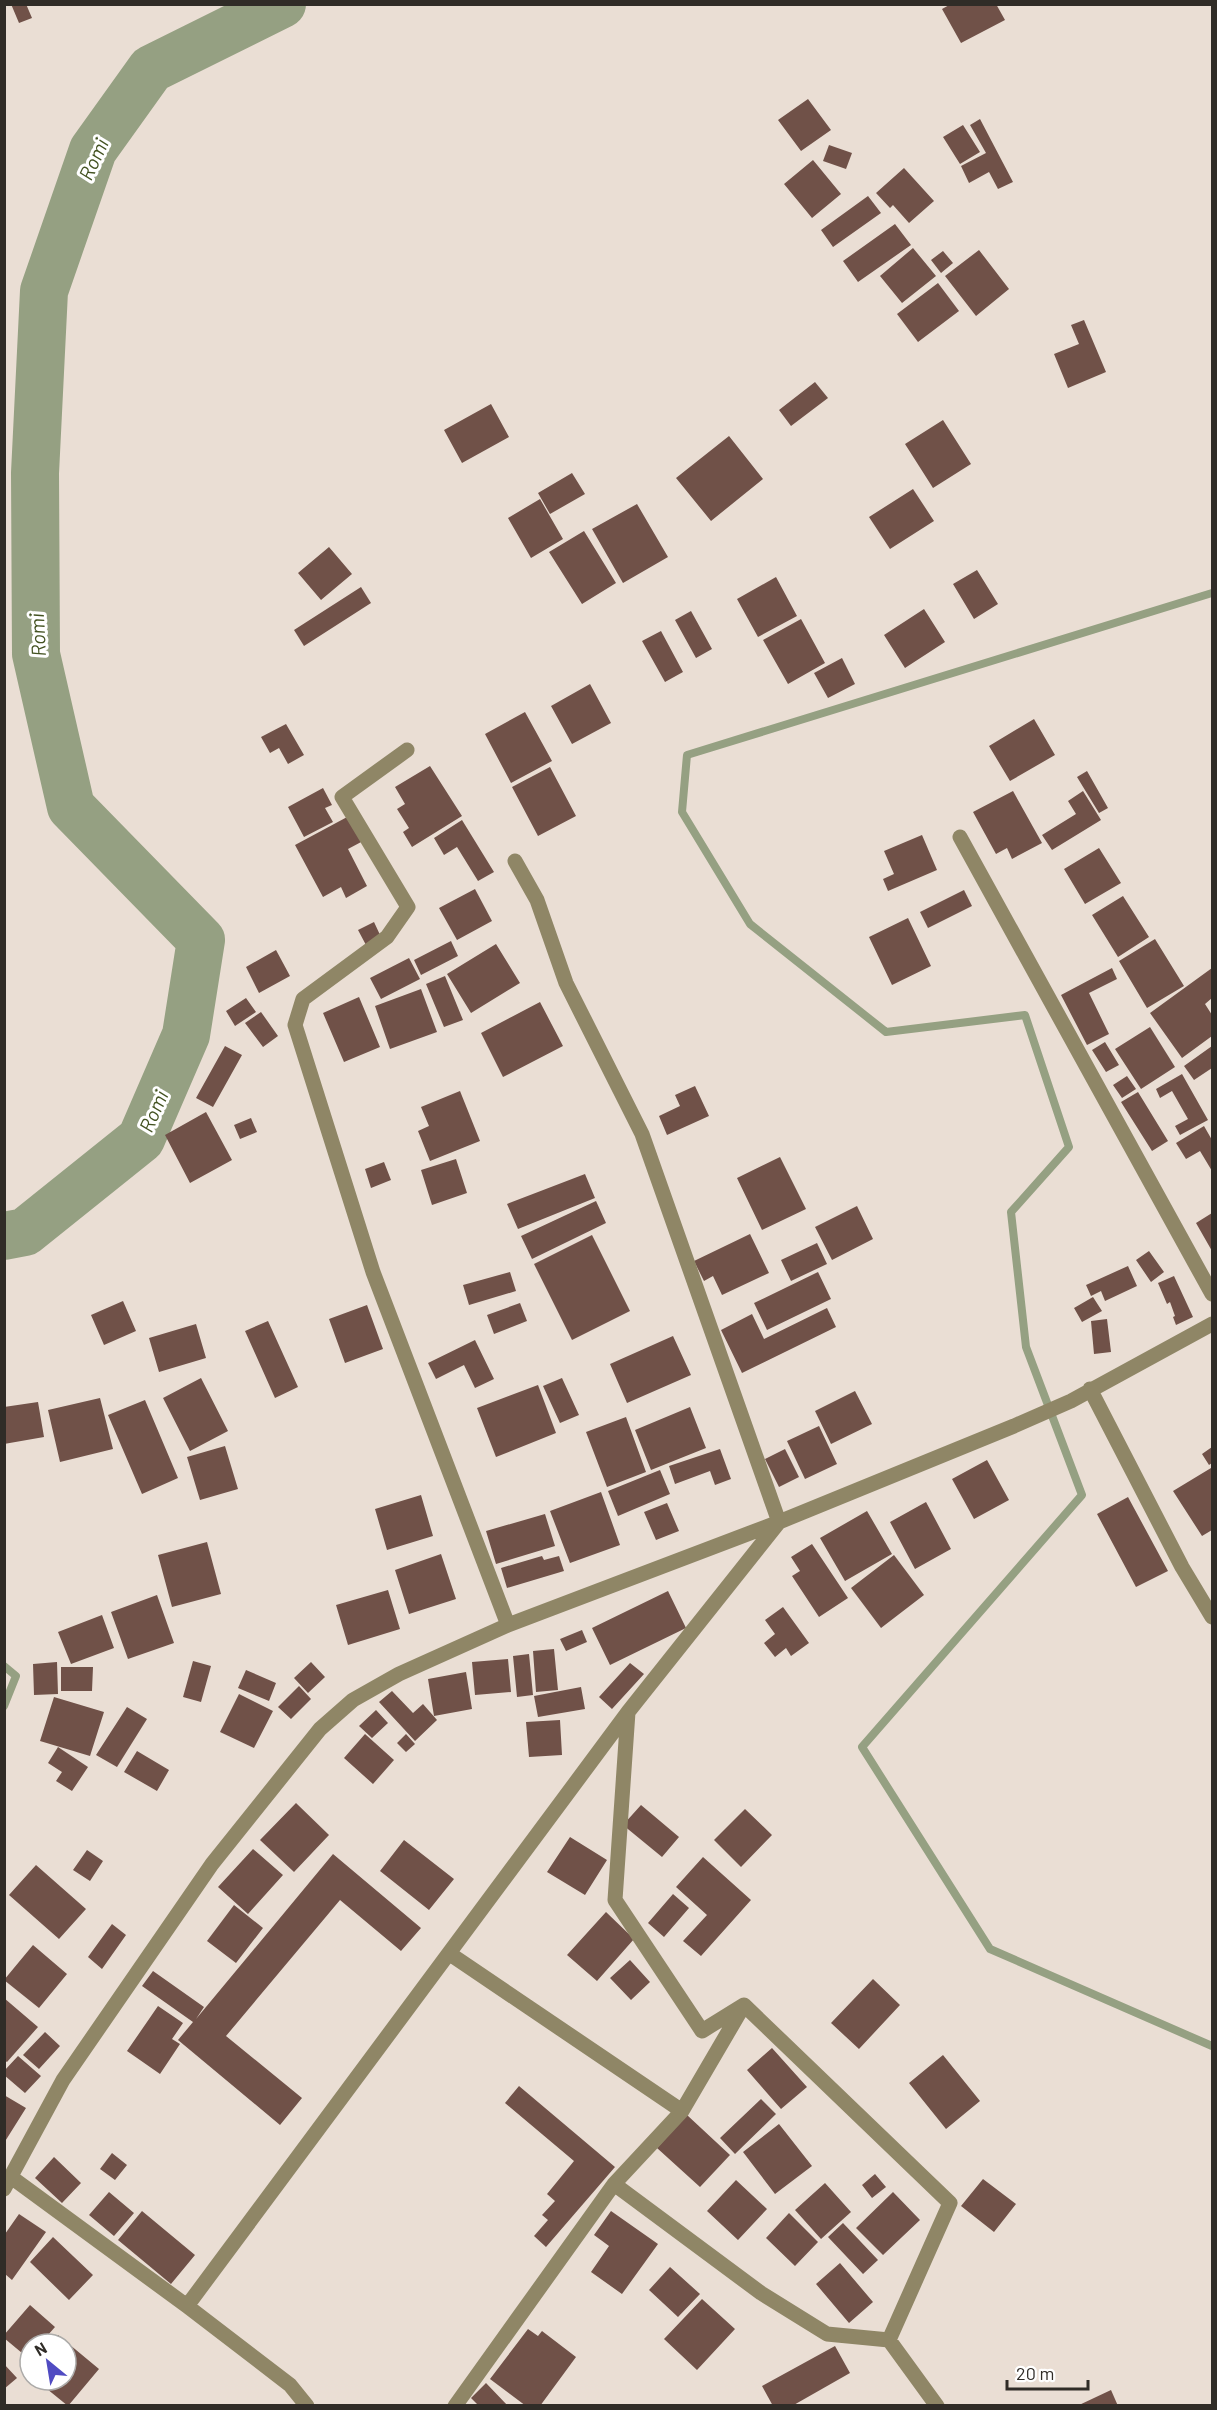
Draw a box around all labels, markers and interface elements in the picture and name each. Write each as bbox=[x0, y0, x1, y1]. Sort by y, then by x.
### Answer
water label: Romi bbox=[73, 134, 113, 184]
water label: Romi bbox=[24, 613, 50, 657]
water label: Romi bbox=[133, 1086, 173, 1136]
north arrow bbox=[18, 2332, 78, 2392]
text: N bbox=[31, 2338, 50, 2359]
scale bar bbox=[1007, 2353, 1088, 2391]
text: 20 m bbox=[1016, 2362, 1054, 2384]

